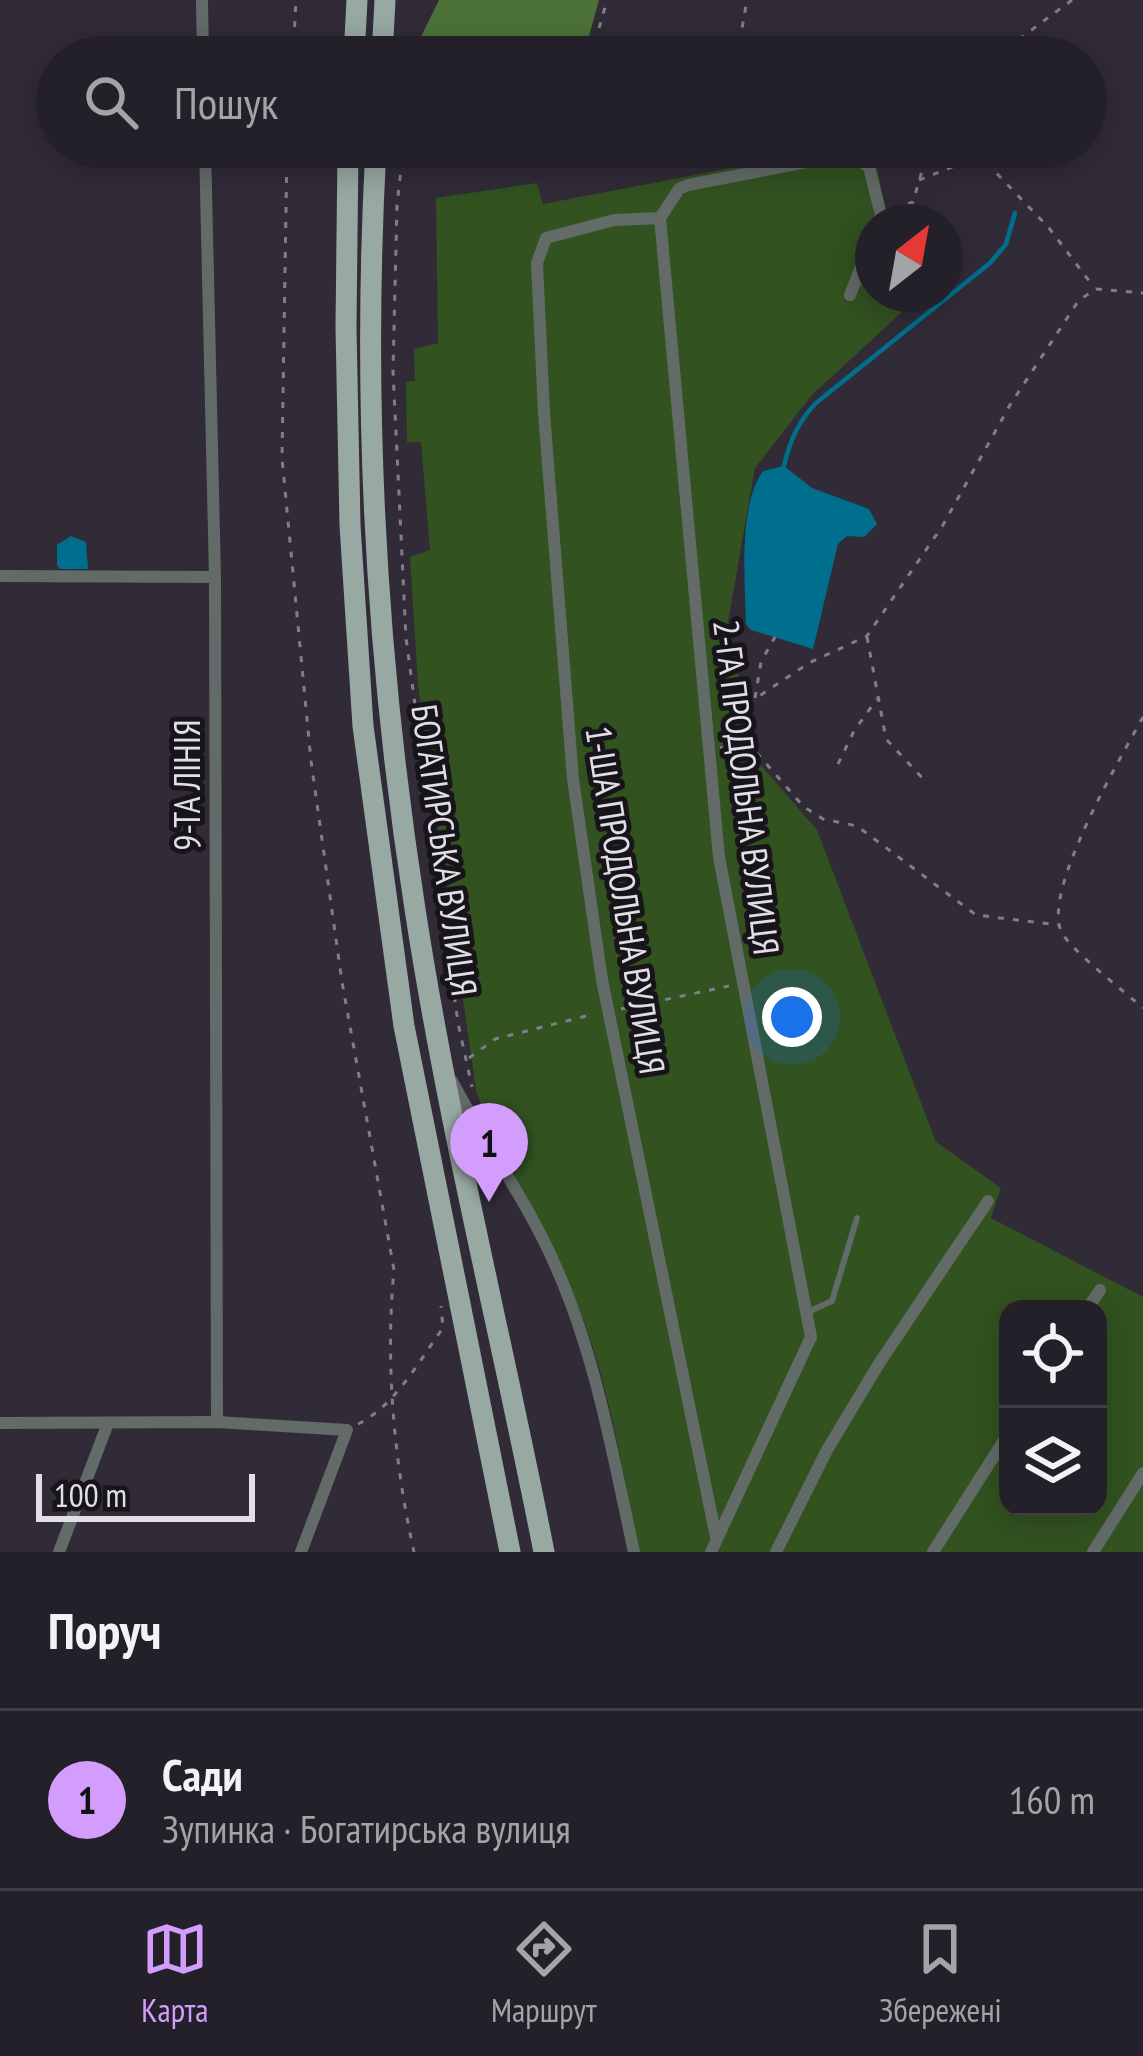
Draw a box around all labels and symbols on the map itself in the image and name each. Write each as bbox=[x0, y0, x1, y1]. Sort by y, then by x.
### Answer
north arrow bbox=[855, 204, 963, 312]
street label: 2-ГА ПРОДОЛЬНА ВУЛИЦЯ bbox=[703, 617, 791, 957]
street label: БОГАТИРСЬКА ВУЛИЦЯ bbox=[401, 701, 489, 999]
street label: 9-ТА ЛІНІЯ bbox=[163, 719, 210, 851]
street label: 1-ША ПРОДОЛЬНА ВУЛИЦЯ bbox=[575, 723, 677, 1077]
your location bbox=[762, 987, 822, 1047]
pin: 1 bbox=[450, 1103, 528, 1202]
scale bar bbox=[36, 1468, 255, 1521]

